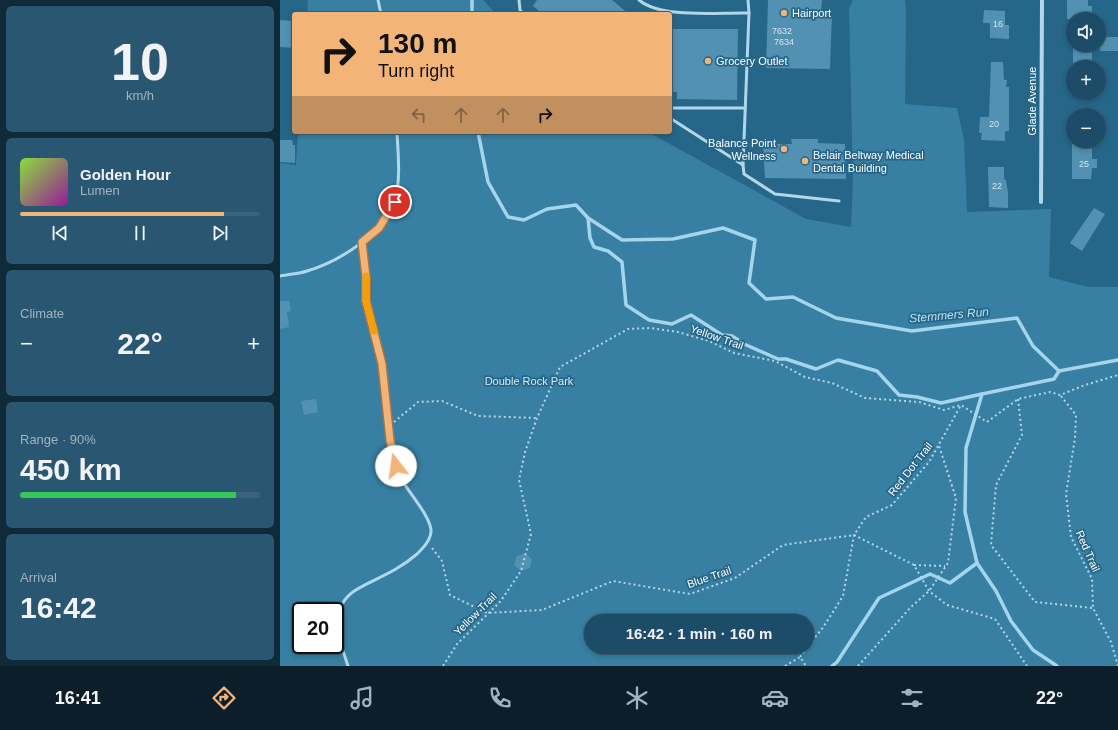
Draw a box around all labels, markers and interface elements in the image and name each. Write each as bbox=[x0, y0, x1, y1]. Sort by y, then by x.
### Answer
place label: Hairport bbox=[792, 7, 831, 19]
marker: Hairport bbox=[779, 8, 789, 18]
map controls bbox=[1066, 12, 1106, 148]
button: sound bbox=[1066, 12, 1106, 52]
house number: 16 bbox=[993, 19, 1003, 29]
house number: 7632 bbox=[772, 26, 792, 36]
icon: right bbox=[312, 28, 364, 80]
text: 130 m bbox=[378, 28, 457, 59]
text: 10 bbox=[111, 33, 169, 91]
house number: 7634 bbox=[774, 37, 794, 47]
place label: Grocery Outlet bbox=[716, 55, 788, 67]
marker: Grocery Outlet bbox=[703, 56, 713, 66]
button: + bbox=[1066, 60, 1106, 100]
text: Turn right bbox=[378, 61, 454, 81]
street label: Glade Avenue bbox=[1026, 67, 1038, 135]
text: km/h bbox=[126, 88, 154, 103]
icon: left bbox=[408, 104, 430, 126]
icon: ahead bbox=[450, 104, 472, 126]
icon: ahead bbox=[492, 104, 514, 126]
icon: right bbox=[534, 104, 556, 126]
button: − bbox=[1066, 108, 1106, 148]
house number: 20 bbox=[989, 119, 999, 129]
place label: Balance Point Wellness bbox=[708, 137, 776, 162]
marker: Balance Point Wellness bbox=[779, 144, 789, 154]
place label: Belair Beltway Medical Dental Building bbox=[813, 149, 924, 174]
marker: Belair Beltway Medical Dental Building bbox=[800, 156, 810, 166]
house number: 25 bbox=[1079, 159, 1089, 169]
text: Golden Hour bbox=[80, 166, 171, 183]
house number: 22 bbox=[992, 181, 1002, 191]
text: Lumen bbox=[80, 183, 120, 198]
pin bbox=[378, 185, 412, 219]
icon: arrive bbox=[384, 191, 406, 213]
icon: previous bbox=[49, 222, 71, 244]
icon: pause bbox=[129, 222, 151, 244]
icon: next bbox=[209, 222, 231, 244]
water label: Stemmers Run bbox=[909, 305, 990, 325]
text: Climate bbox=[20, 306, 64, 321]
street label: Yellow Trail bbox=[689, 322, 745, 352]
text: 22° bbox=[117, 327, 163, 360]
text: − bbox=[20, 331, 33, 356]
text: + bbox=[247, 331, 260, 356]
park label: Double Rock Park bbox=[485, 375, 574, 387]
text: Range · 90% bbox=[20, 432, 96, 447]
street label: Red Dot Trail bbox=[886, 440, 934, 498]
position arrow bbox=[375, 445, 417, 487]
text: 450 km bbox=[20, 453, 122, 486]
street label: Red Trail bbox=[1074, 528, 1102, 574]
street label: Blue Trail bbox=[685, 564, 733, 590]
text: Arrival bbox=[20, 570, 57, 585]
street label: Yellow Trail bbox=[451, 590, 499, 638]
text: 16:42 bbox=[20, 591, 97, 624]
speed limit sign: 20 bbox=[292, 602, 344, 654]
text: 16:42 · 1 min · 160 m bbox=[626, 625, 772, 642]
icon: directions bbox=[210, 684, 238, 712]
icon: music bbox=[348, 684, 376, 712]
icon: phone bbox=[486, 684, 514, 712]
icon: climate bbox=[623, 684, 651, 712]
icon: car bbox=[761, 684, 789, 712]
icon: filters bbox=[898, 684, 926, 712]
text: 16:41 bbox=[55, 688, 101, 708]
text: 22° bbox=[1036, 688, 1063, 708]

